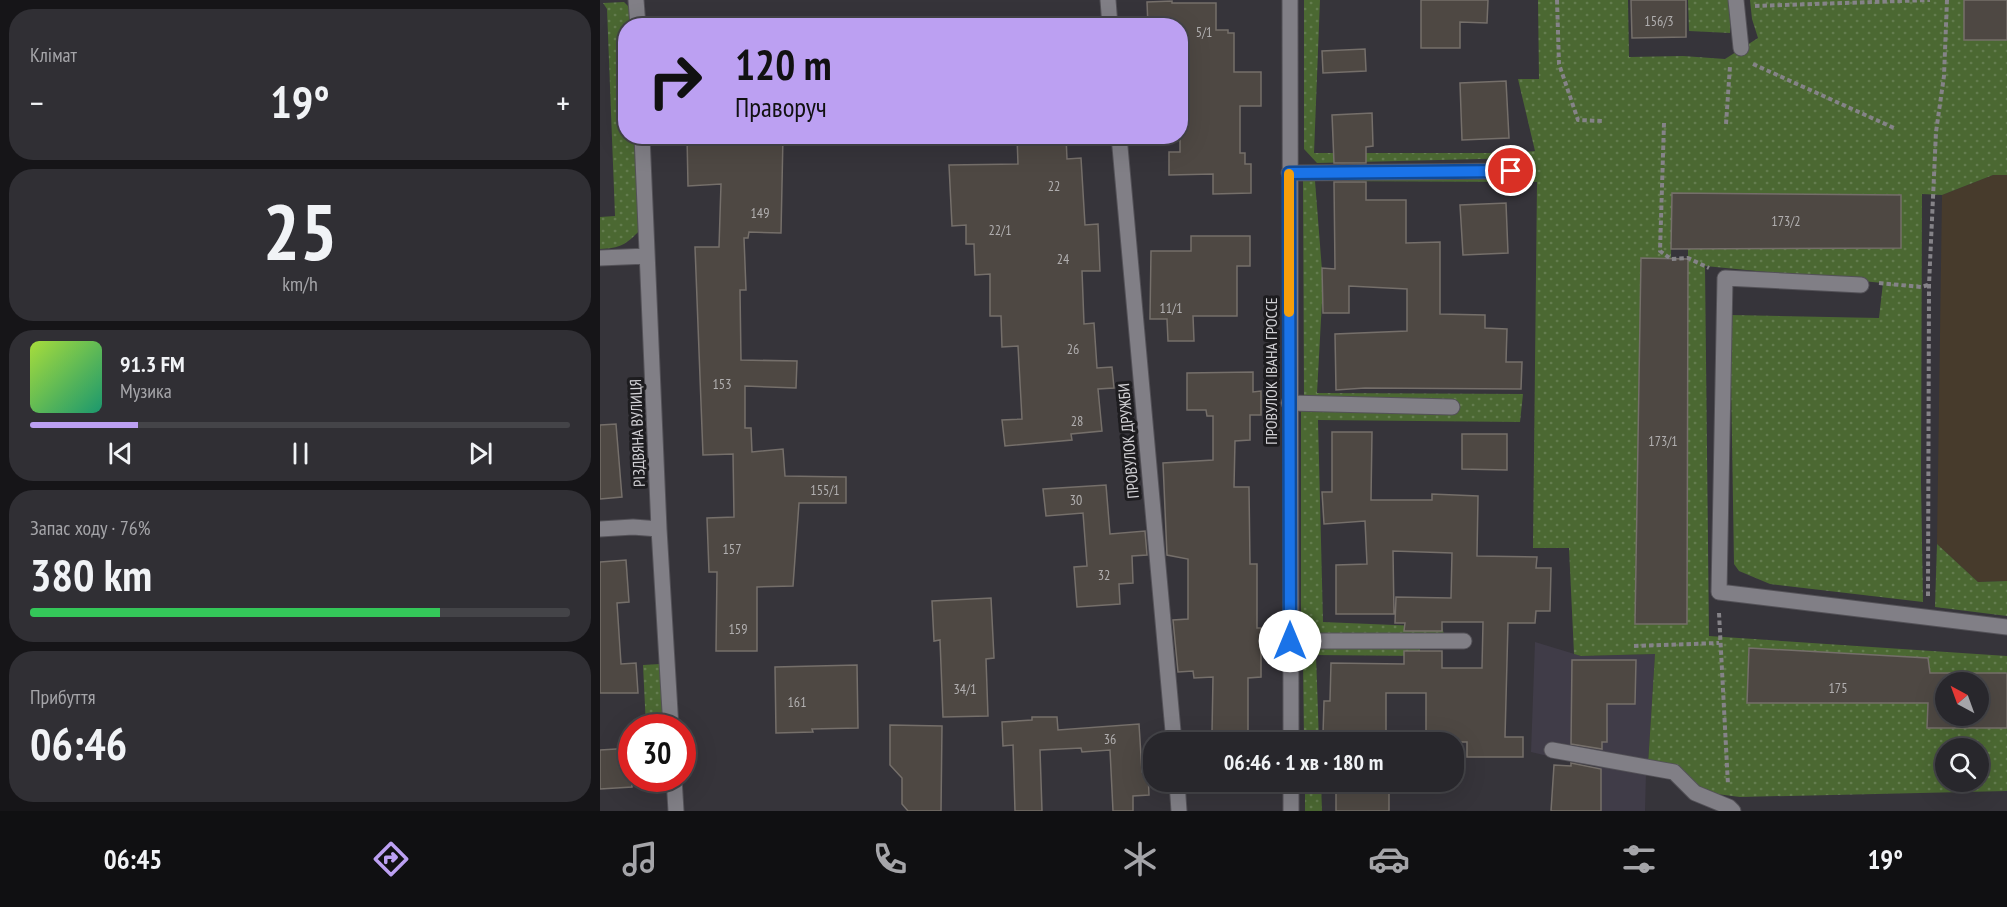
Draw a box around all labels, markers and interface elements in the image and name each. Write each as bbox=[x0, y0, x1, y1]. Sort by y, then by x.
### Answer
house number: 156/3 bbox=[1644, 12, 1674, 30]
house number: 5/1 bbox=[1196, 23, 1212, 41]
text: 120 m bbox=[735, 37, 832, 92]
text: Клімат bbox=[30, 42, 77, 68]
icon: right bbox=[636, 42, 714, 120]
text: 19° bbox=[270, 72, 330, 130]
text: − bbox=[30, 81, 44, 124]
text: + bbox=[556, 81, 570, 124]
text: Праворуч bbox=[735, 90, 827, 124]
pin bbox=[1485, 145, 1536, 196]
icon: arrive bbox=[1494, 154, 1527, 187]
house number: 22 bbox=[1048, 177, 1060, 195]
text: 25 bbox=[263, 181, 337, 282]
house number: 149 bbox=[751, 204, 769, 222]
house number: 173/2 bbox=[1771, 212, 1801, 230]
house number: 22/1 bbox=[988, 221, 1012, 239]
house number: 24 bbox=[1057, 250, 1070, 268]
text: km/h bbox=[282, 271, 318, 297]
street label: ПРОВУЛОК ІВАНА ГРОССЕ bbox=[1261, 297, 1281, 445]
house number: 11/1 bbox=[1159, 299, 1183, 317]
house number: 26 bbox=[1067, 340, 1079, 358]
text: 91.3 FM bbox=[120, 350, 185, 378]
house number: 153 bbox=[713, 375, 731, 393]
text: Музика bbox=[120, 378, 172, 404]
street label: РІЗДВЯНА ВУЛИЦЯ bbox=[625, 379, 649, 487]
street label: ПРОВУЛОК ДРУЖБИ bbox=[1113, 383, 1143, 499]
house number: 28 bbox=[1071, 412, 1083, 430]
house number: 173/1 bbox=[1648, 432, 1678, 450]
icon: previous bbox=[104, 437, 137, 470]
icon: pause bbox=[284, 437, 317, 470]
icon: next bbox=[464, 437, 497, 470]
house number: 155/1 bbox=[810, 481, 840, 499]
house number: 30 bbox=[1070, 491, 1082, 509]
text: Запас ходу · 76% bbox=[30, 515, 150, 541]
house number: 157 bbox=[723, 540, 741, 558]
text: 380 km bbox=[30, 545, 152, 603]
house number: 32 bbox=[1098, 566, 1110, 584]
position arrow bbox=[1258, 609, 1322, 673]
house number: 159 bbox=[729, 620, 747, 638]
north arrow bbox=[1935, 672, 1989, 726]
map controls bbox=[1935, 672, 1989, 792]
house number: 175 bbox=[1829, 679, 1847, 697]
house number: 34/1 bbox=[953, 680, 977, 698]
text: Прибуття bbox=[30, 684, 95, 710]
house number: 161 bbox=[788, 693, 806, 711]
text: 06:46 bbox=[30, 714, 127, 772]
speed limit sign: 30 bbox=[618, 714, 696, 792]
house number: 36 bbox=[1104, 730, 1116, 748]
button: search bbox=[1935, 738, 1989, 792]
text: 06:46 · 1 хв · 180 m bbox=[1224, 748, 1383, 776]
icon: directions bbox=[370, 838, 412, 880]
icon: music bbox=[619, 838, 661, 880]
icon: phone bbox=[869, 838, 911, 880]
icon: climate bbox=[1119, 838, 1161, 880]
icon: car bbox=[1368, 838, 1410, 880]
icon: filters bbox=[1618, 838, 1660, 880]
text: 06:45 bbox=[104, 842, 162, 876]
text: 19° bbox=[1867, 842, 1903, 876]

